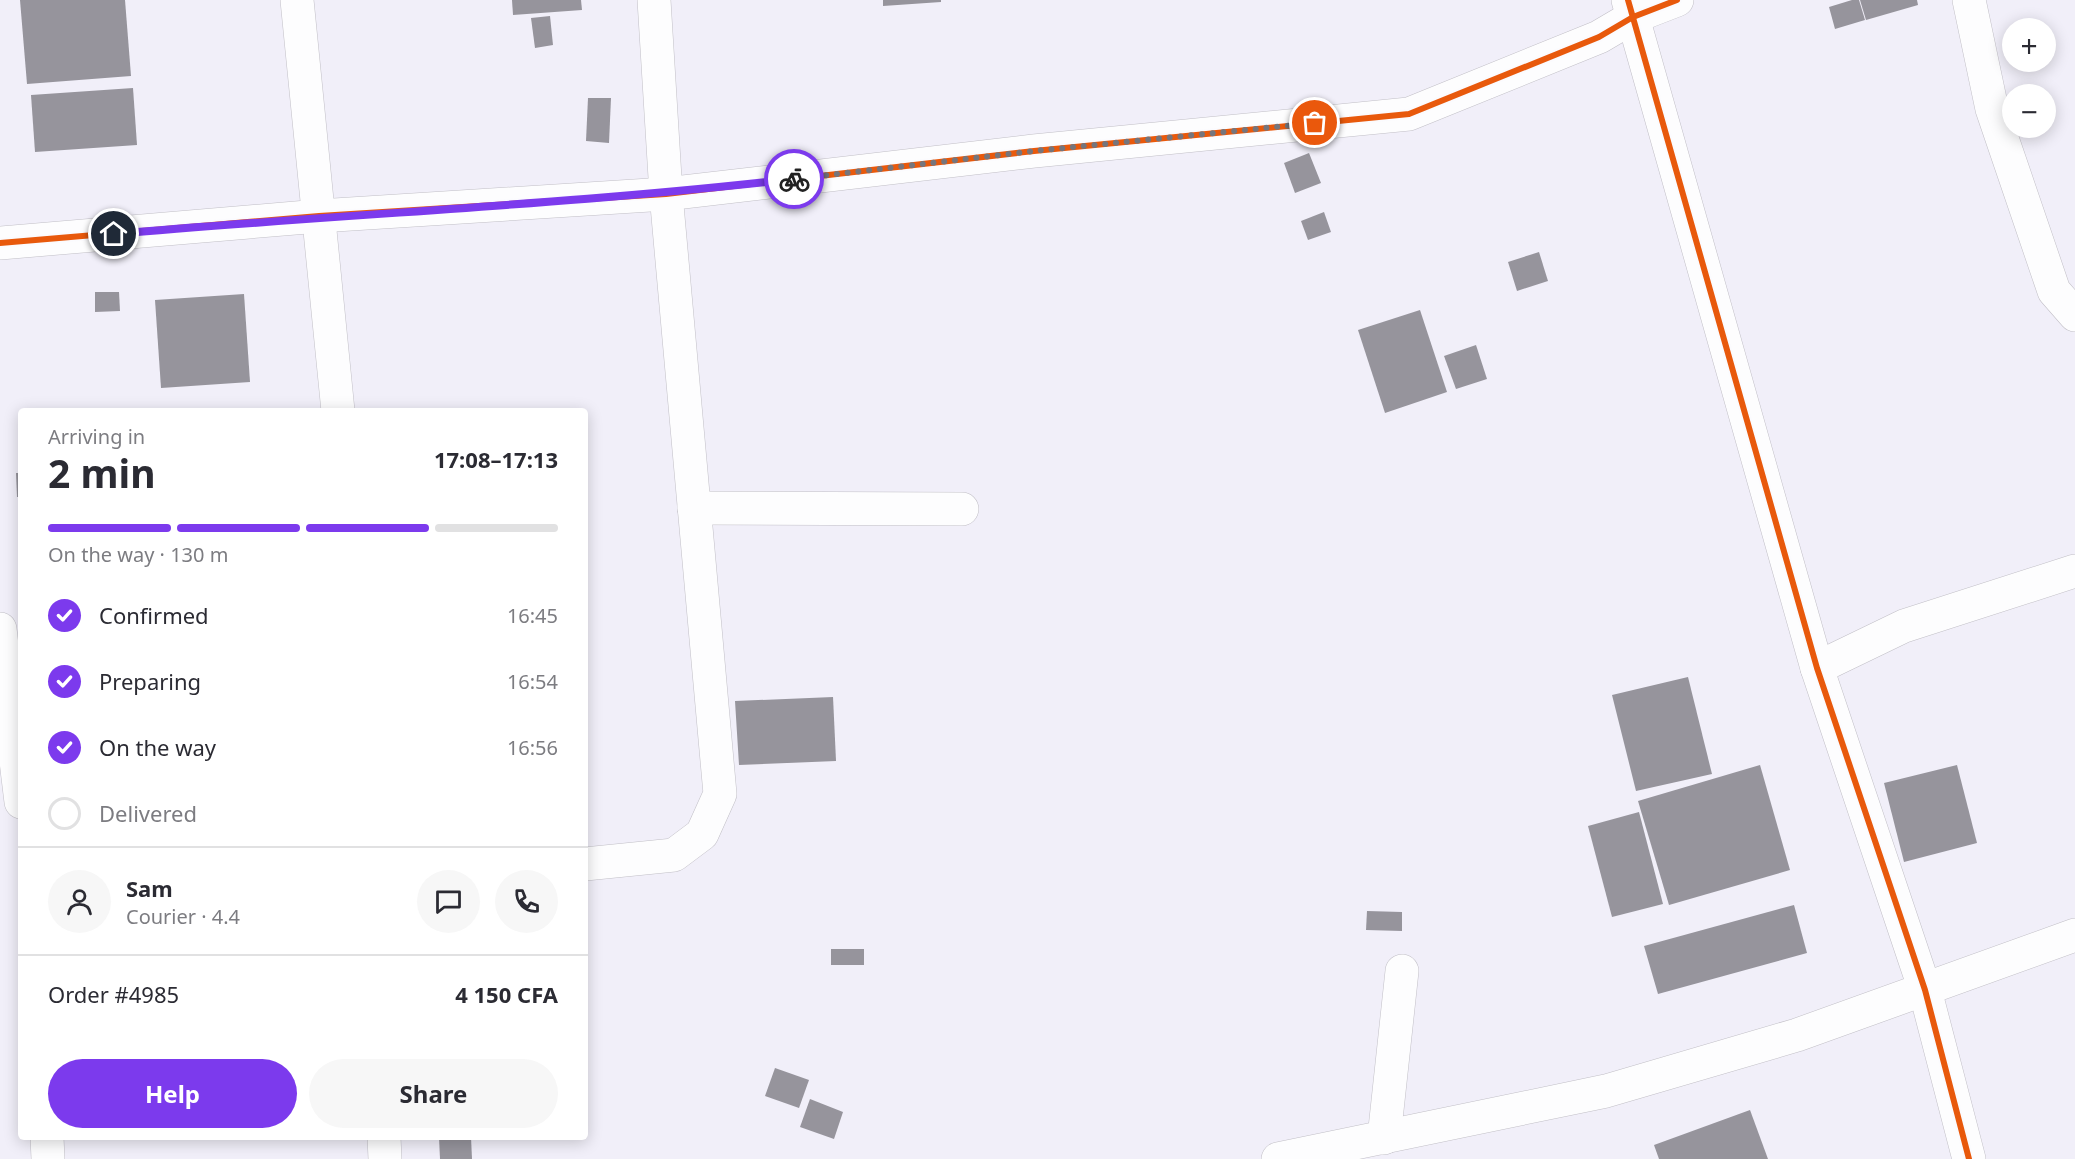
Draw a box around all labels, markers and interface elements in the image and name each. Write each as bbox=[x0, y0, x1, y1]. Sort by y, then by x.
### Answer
map controls bbox=[2002, 18, 2056, 138]
button: + bbox=[2002, 18, 2056, 72]
button: − bbox=[2002, 84, 2056, 138]
pin bbox=[1289, 97, 1340, 148]
icon: bag bbox=[1298, 106, 1331, 139]
courier bbox=[764, 149, 824, 209]
icon: bike bbox=[778, 163, 811, 196]
pin bbox=[88, 208, 139, 259]
icon: home bbox=[97, 217, 130, 250]
text: Arriving in bbox=[48, 423, 145, 450]
text: 17:08–17:13 bbox=[434, 444, 558, 474]
text: 2 min bbox=[48, 446, 155, 499]
text: On the way · 130 m bbox=[48, 541, 228, 568]
icon: check bbox=[48, 599, 81, 632]
text: Confirmed bbox=[99, 600, 209, 630]
text: 16:45 bbox=[507, 602, 558, 629]
icon: check bbox=[48, 665, 81, 698]
text: Preparing bbox=[99, 666, 201, 696]
text: 16:54 bbox=[507, 668, 558, 695]
icon: check bbox=[48, 731, 81, 764]
text: On the way bbox=[99, 732, 216, 762]
text: 16:56 bbox=[507, 734, 558, 761]
text: Delivered bbox=[99, 798, 197, 828]
button: person bbox=[48, 870, 111, 933]
button: chat bbox=[417, 870, 480, 933]
button: phone bbox=[495, 870, 558, 933]
text: Sam bbox=[126, 873, 173, 903]
text: Courier · 4.4 bbox=[126, 903, 240, 930]
text: Order #4985 bbox=[48, 979, 179, 1009]
text: 4 150 CFA bbox=[455, 979, 558, 1009]
button: Help bbox=[48, 1059, 297, 1128]
button: Share bbox=[309, 1059, 558, 1128]

